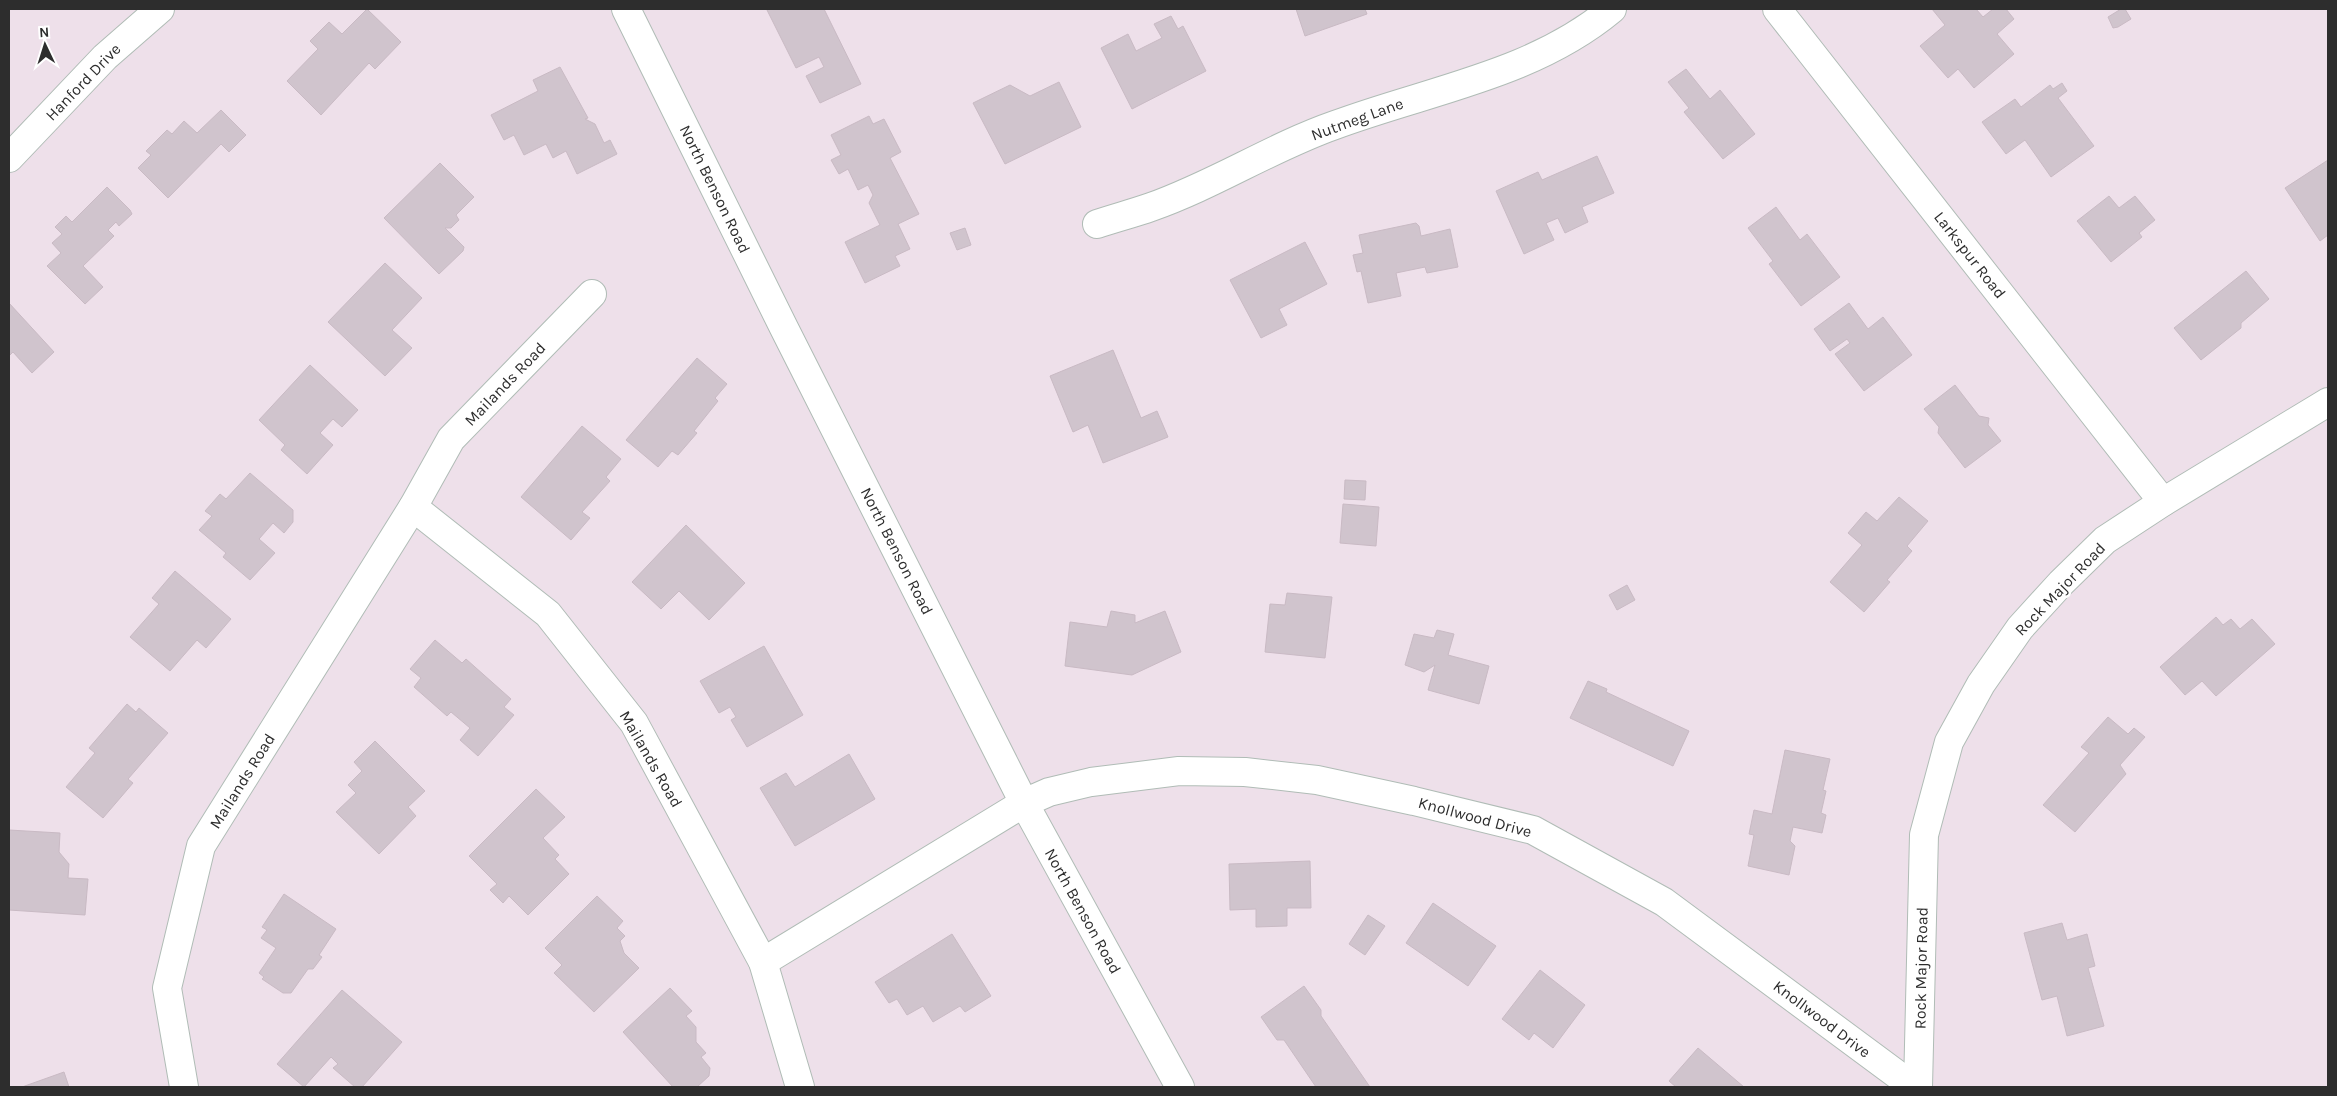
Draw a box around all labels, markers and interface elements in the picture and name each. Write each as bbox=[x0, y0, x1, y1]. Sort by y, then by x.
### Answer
north arrow bbox=[20, 20, 70, 70]
text: N bbox=[39, 24, 50, 41]
street label: Hanford Drive bbox=[41, 39, 125, 125]
street label: Nutmeg Lane bbox=[1308, 94, 1406, 144]
street label: North Benson Road bbox=[676, 122, 754, 256]
street label: Larkspur Road bbox=[1930, 208, 2010, 302]
street label: Mailands Road bbox=[460, 338, 550, 430]
street label: North Benson Road bbox=[857, 484, 937, 618]
street label: Rock Major Road bbox=[2011, 538, 2109, 640]
street label: Mailands Road bbox=[616, 707, 686, 811]
street label: Mailands Road bbox=[205, 730, 279, 832]
street label: Knollwood Drive bbox=[1416, 793, 1534, 841]
street label: North Benson Road bbox=[1041, 845, 1125, 977]
street label: Rock Major Road bbox=[1910, 907, 1932, 1029]
street label: Knollwood Drive bbox=[1770, 976, 1874, 1062]

